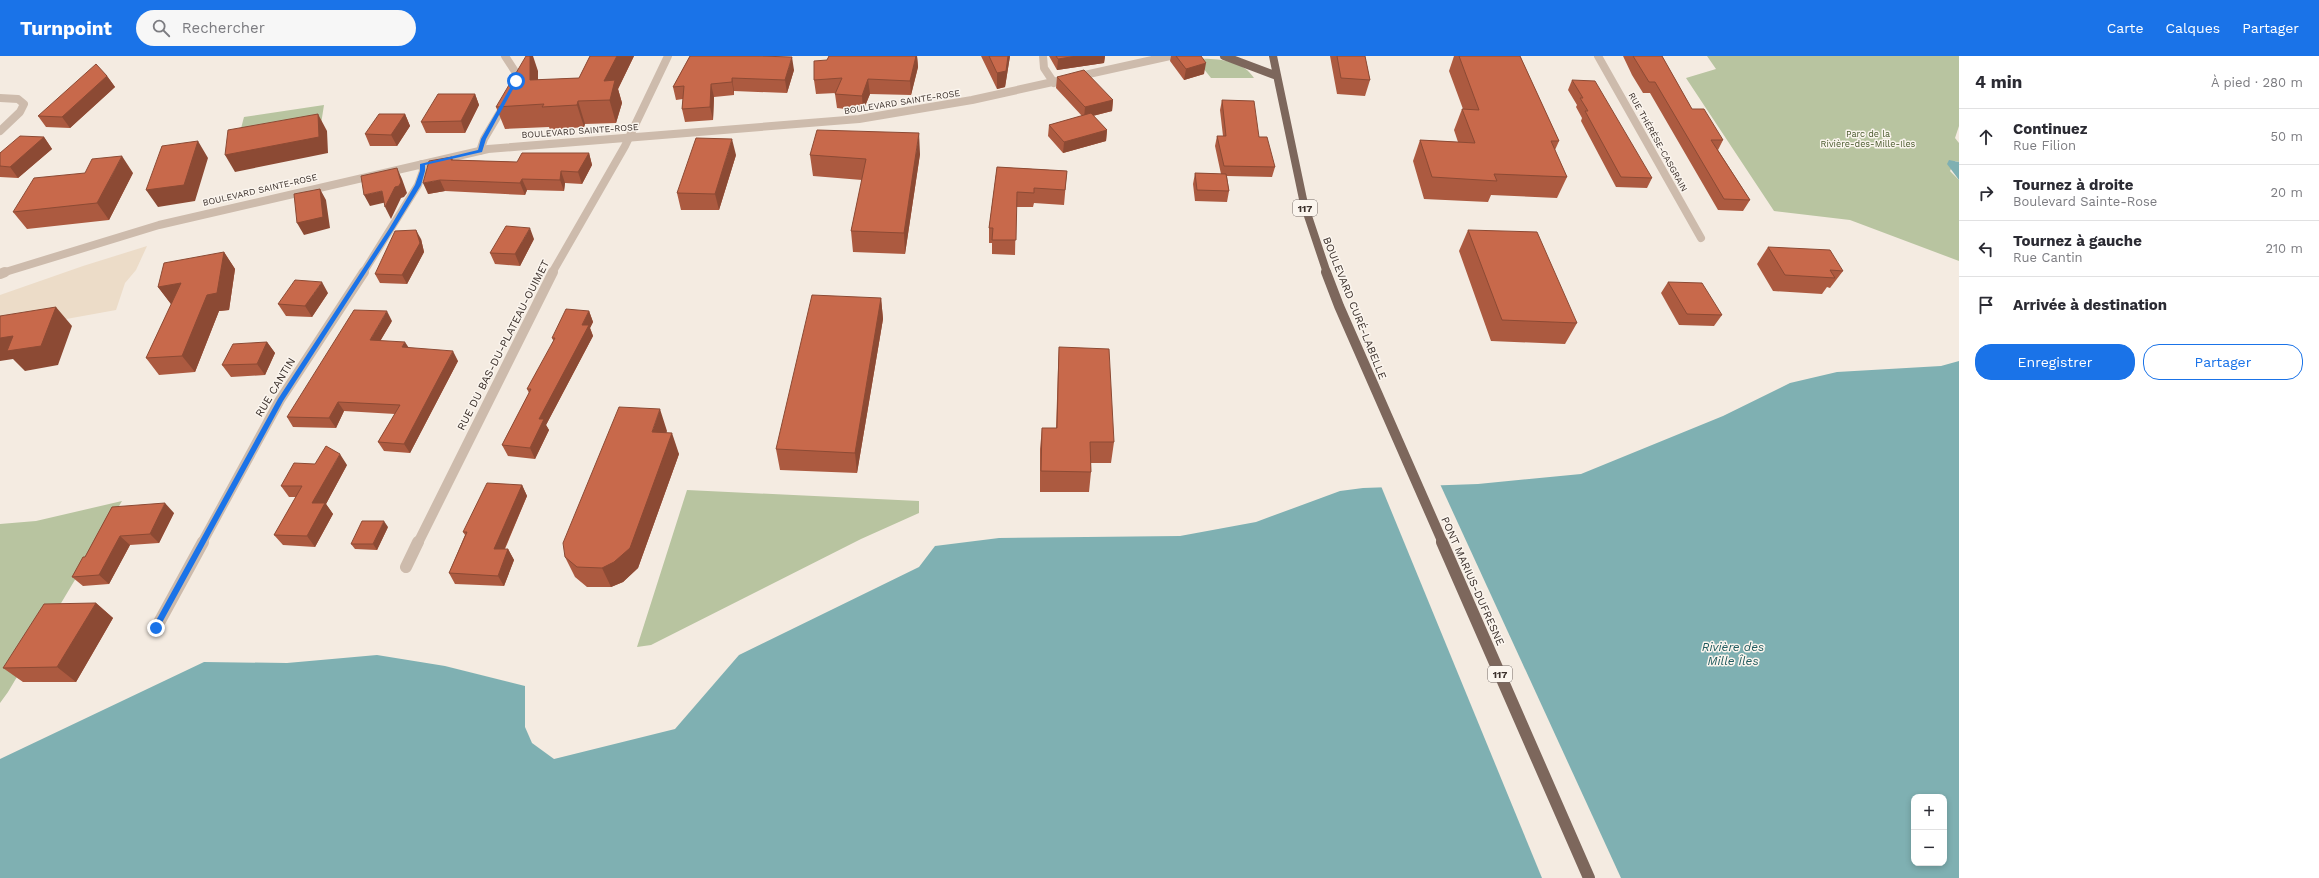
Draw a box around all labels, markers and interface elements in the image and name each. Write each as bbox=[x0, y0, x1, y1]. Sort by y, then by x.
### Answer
search box bbox=[136, 10, 416, 46]
text: Turnpoint bbox=[20, 17, 112, 40]
icon: search bbox=[150, 17, 172, 39]
text: Rechercher bbox=[182, 19, 265, 37]
text: Carte bbox=[2107, 20, 2144, 36]
text: Calques bbox=[2166, 20, 2220, 36]
text: Partager bbox=[2242, 20, 2299, 36]
route start bbox=[507, 72, 525, 90]
text: 4 min bbox=[1975, 72, 2022, 92]
text: À pied · 280 m bbox=[2211, 75, 2303, 90]
street label: BOULEVARD SAINTE-ROSE bbox=[843, 88, 961, 116]
street label: RUE THÉRÈSE-CASGRAIN bbox=[1627, 90, 1690, 193]
text: Continuez bbox=[2013, 120, 2087, 138]
street label: BOULEVARD SAINTE-ROSE bbox=[521, 122, 639, 140]
icon: ahead bbox=[1975, 126, 1997, 148]
park label: Parc de la Rivière-des-Mille-Iles bbox=[1821, 129, 1916, 149]
text: 50 m bbox=[2271, 129, 2303, 144]
text: Rue Filion bbox=[2013, 138, 2076, 153]
street label: BOULEVARD SAINTE-ROSE bbox=[202, 172, 319, 208]
text: Tournez à droite bbox=[2013, 176, 2133, 194]
icon: right bbox=[1975, 182, 1997, 204]
text: 20 m bbox=[2271, 185, 2303, 200]
text: Boulevard Sainte-Rose bbox=[2013, 194, 2157, 209]
road number: 117 bbox=[1293, 200, 1317, 216]
text: Tournez à gauche bbox=[2013, 232, 2142, 250]
street label: BOULEVARD CURÉ-LABELLE bbox=[1320, 235, 1390, 381]
icon: left bbox=[1975, 238, 1997, 260]
text: 210 m bbox=[2265, 241, 2303, 256]
text: Rue Cantin bbox=[2013, 250, 2083, 265]
street label: RUE DU BAS-DU-PLATEAU-OUIMET bbox=[455, 258, 552, 433]
icon: arrive bbox=[1975, 294, 1997, 316]
text: Arrivée à destination bbox=[2013, 296, 2167, 314]
button: Enregistrer bbox=[1975, 344, 2135, 380]
button: Partager bbox=[2143, 344, 2303, 380]
street label: RUE CANTIN bbox=[253, 355, 298, 419]
street label: PONT MARIUS-DUFRESNE bbox=[1438, 515, 1507, 648]
route end bbox=[147, 619, 165, 637]
water label: Rivière des Mille Îles bbox=[1702, 640, 1764, 668]
road number: 117 bbox=[1488, 666, 1512, 682]
map controls bbox=[1911, 794, 1947, 866]
button: + bbox=[1911, 794, 1947, 830]
button: − bbox=[1911, 830, 1947, 866]

